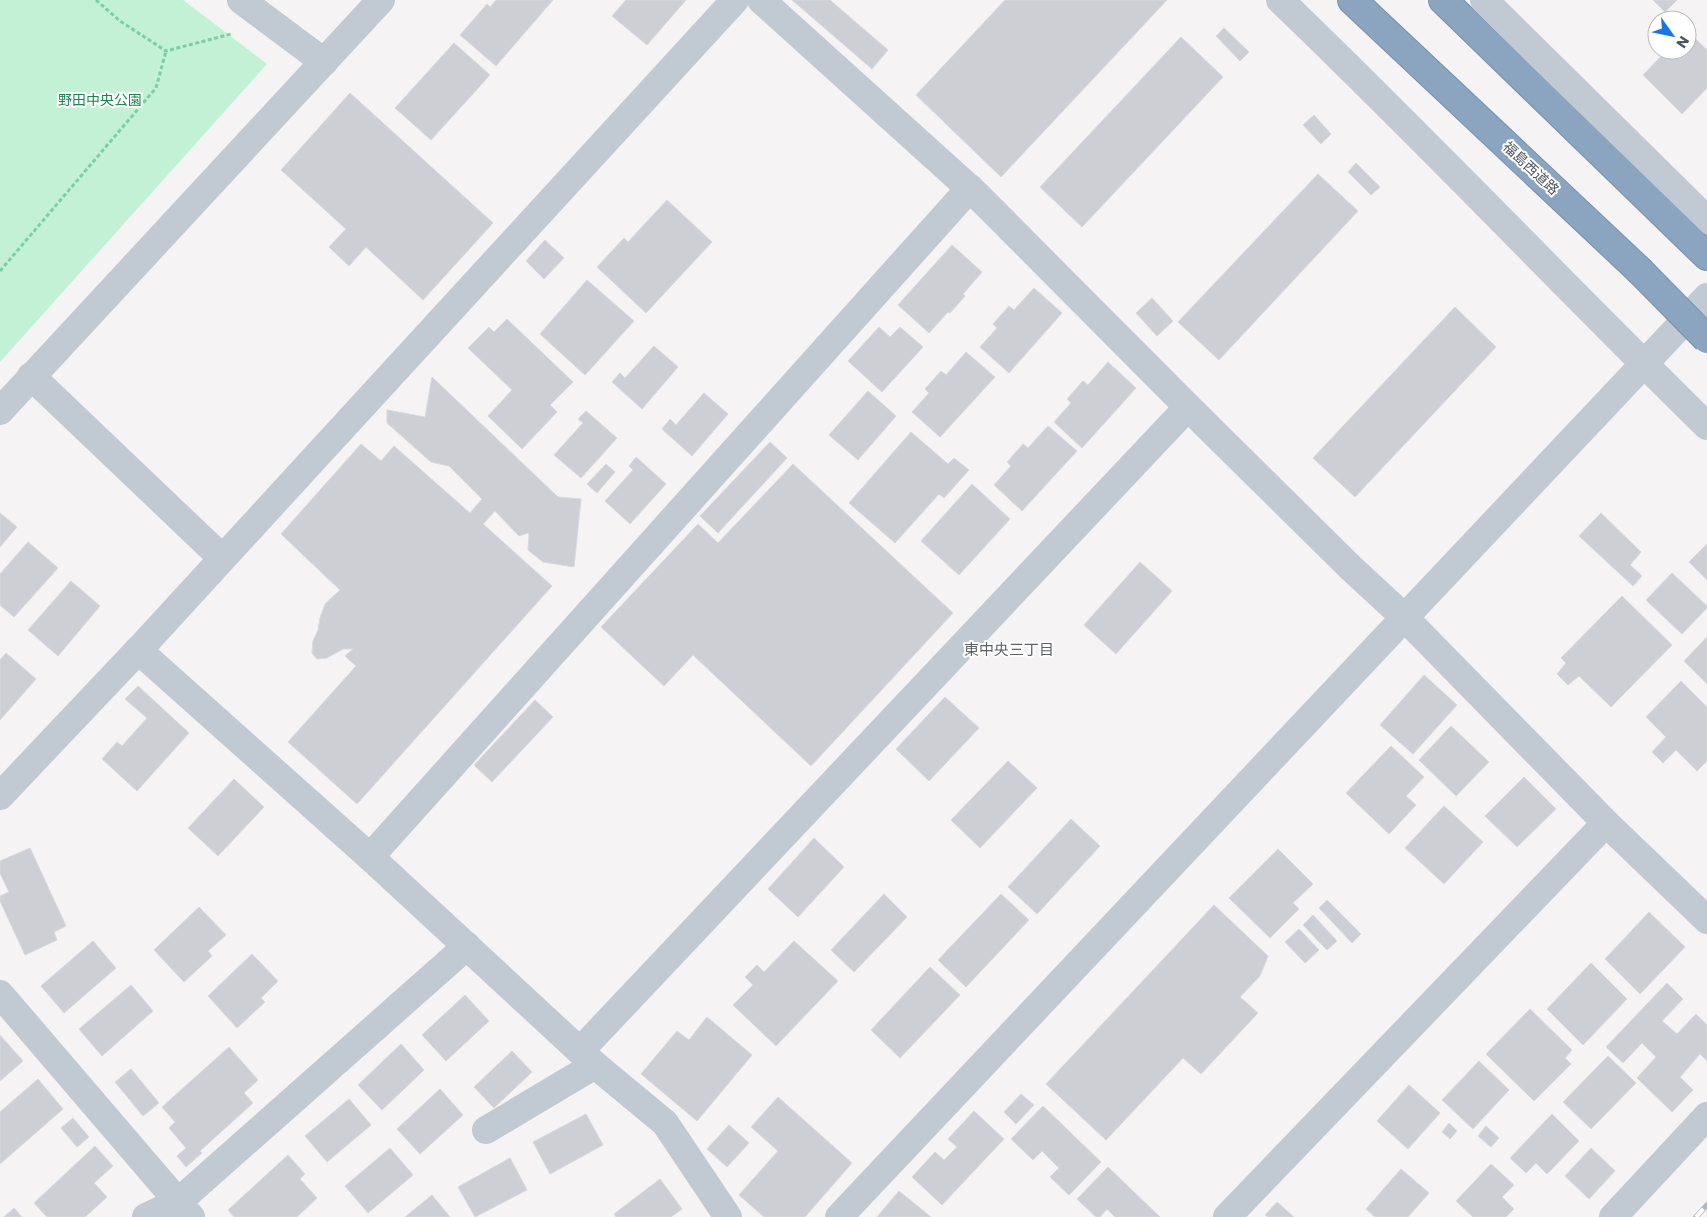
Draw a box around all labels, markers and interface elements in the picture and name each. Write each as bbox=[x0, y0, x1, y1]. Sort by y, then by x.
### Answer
north arrow bbox=[1647, 10, 1697, 60]
text: N bbox=[1672, 32, 1694, 52]
park label: 野田中央公園 bbox=[58, 90, 142, 110]
street label: 福島西道路 bbox=[1499, 137, 1563, 199]
district label: 東中央三丁目 bbox=[964, 639, 1054, 660]

